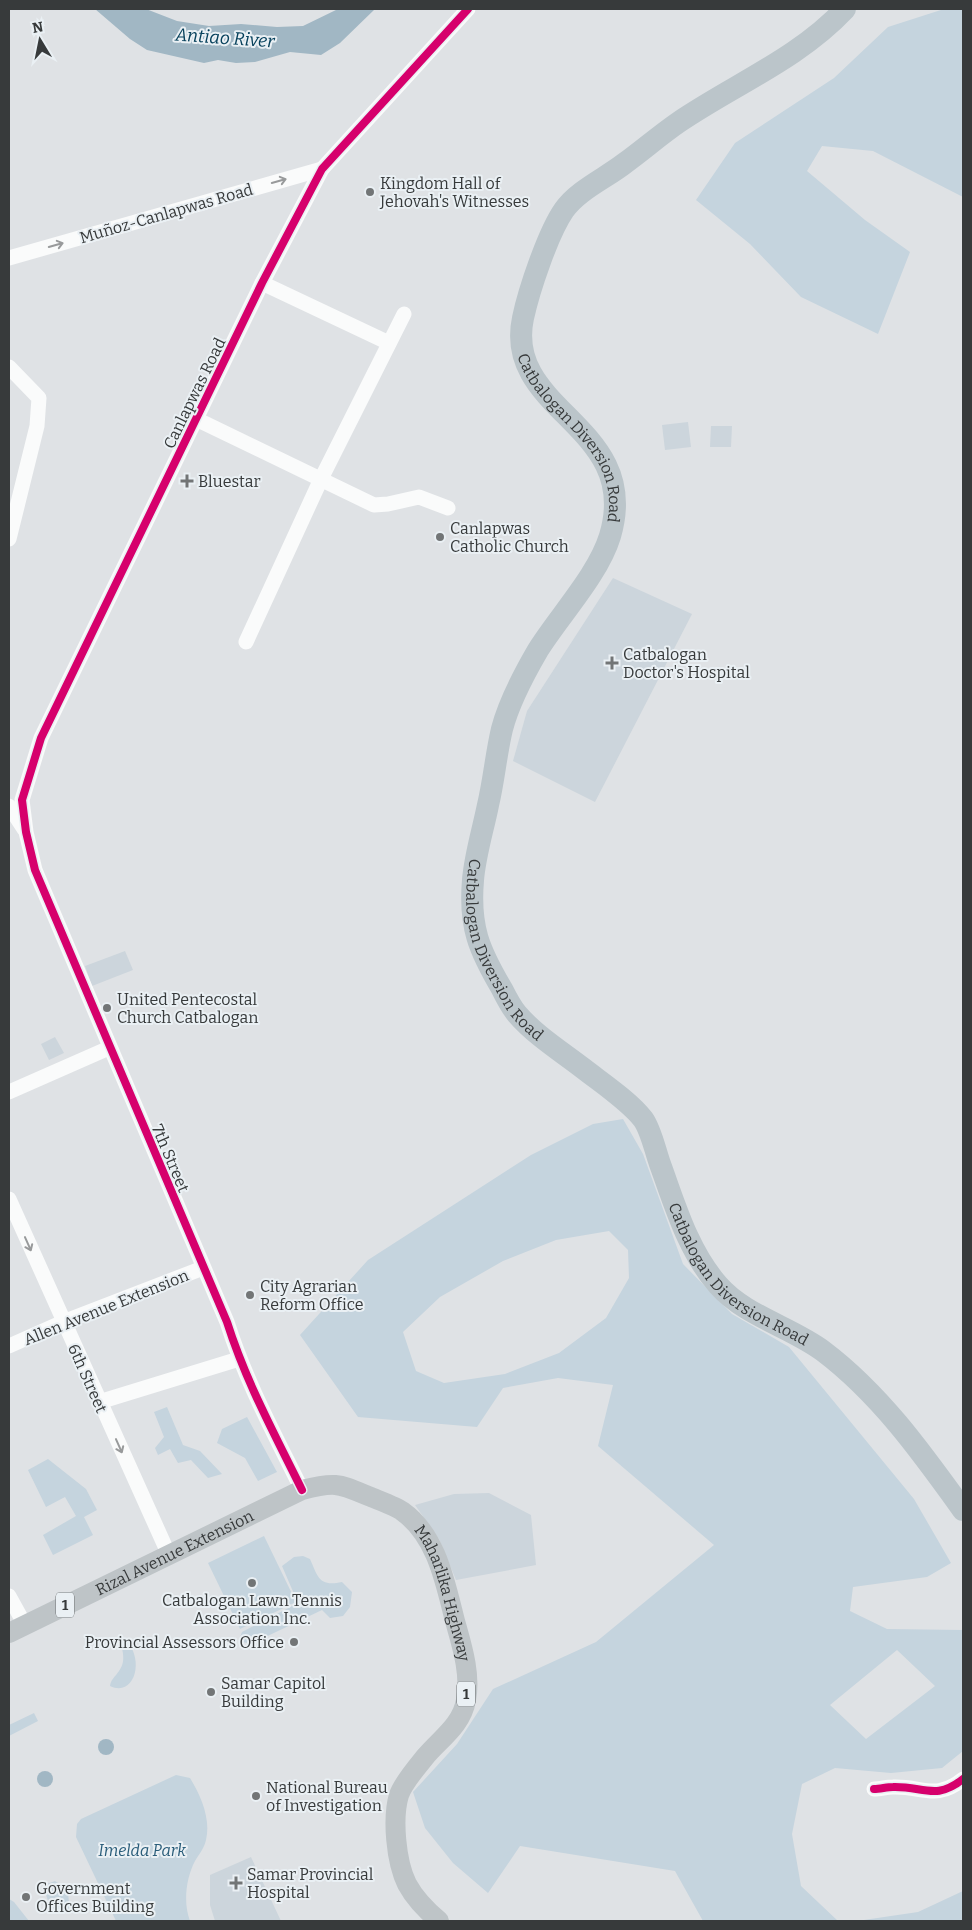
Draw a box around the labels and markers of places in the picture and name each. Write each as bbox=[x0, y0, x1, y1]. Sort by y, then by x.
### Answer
place label: Kingdom Hall of Jehovah's Witnesses bbox=[379, 174, 529, 211]
marker: Kingdom Hall of Jehovah's Witnesses bbox=[364, 186, 376, 198]
place label: Bluestar bbox=[198, 472, 261, 491]
marker: Bluestar bbox=[180, 474, 194, 488]
place label: Canlapwas Catholic Church bbox=[450, 519, 569, 556]
marker: Canlapwas Catholic Church bbox=[434, 531, 446, 543]
place label: Catbalogan Doctor's Hospital bbox=[623, 645, 750, 682]
marker: Catbalogan Doctor's Hospital bbox=[605, 656, 619, 670]
place label: United Pentecostal Church Catbalogan bbox=[117, 990, 258, 1027]
marker: United Pentecostal Church Catbalogan bbox=[101, 1002, 113, 1014]
place label: City Agrarian Reform Office bbox=[260, 1277, 363, 1314]
marker: City Agrarian Reform Office bbox=[244, 1289, 256, 1301]
marker: Catbalogan Lawn Tennis Association Inc. bbox=[246, 1577, 258, 1589]
place label: Catbalogan Lawn Tennis Association Inc. bbox=[162, 1591, 342, 1628]
place label: Provincial Assessors Office bbox=[85, 1633, 284, 1652]
marker: Provincial Assessors Office bbox=[288, 1636, 300, 1648]
place label: Samar Capitol Building bbox=[221, 1674, 326, 1711]
marker: Samar Capitol Building bbox=[205, 1686, 217, 1698]
place label: National Bureau of Investigation bbox=[266, 1778, 388, 1815]
marker: National Bureau of Investigation bbox=[250, 1790, 262, 1802]
place label: Samar Provincial Hospital bbox=[247, 1865, 374, 1902]
marker: Samar Provincial Hospital bbox=[229, 1876, 243, 1890]
place label: Government Offices Building bbox=[36, 1879, 154, 1916]
marker: Government Offices Building bbox=[20, 1891, 32, 1903]

